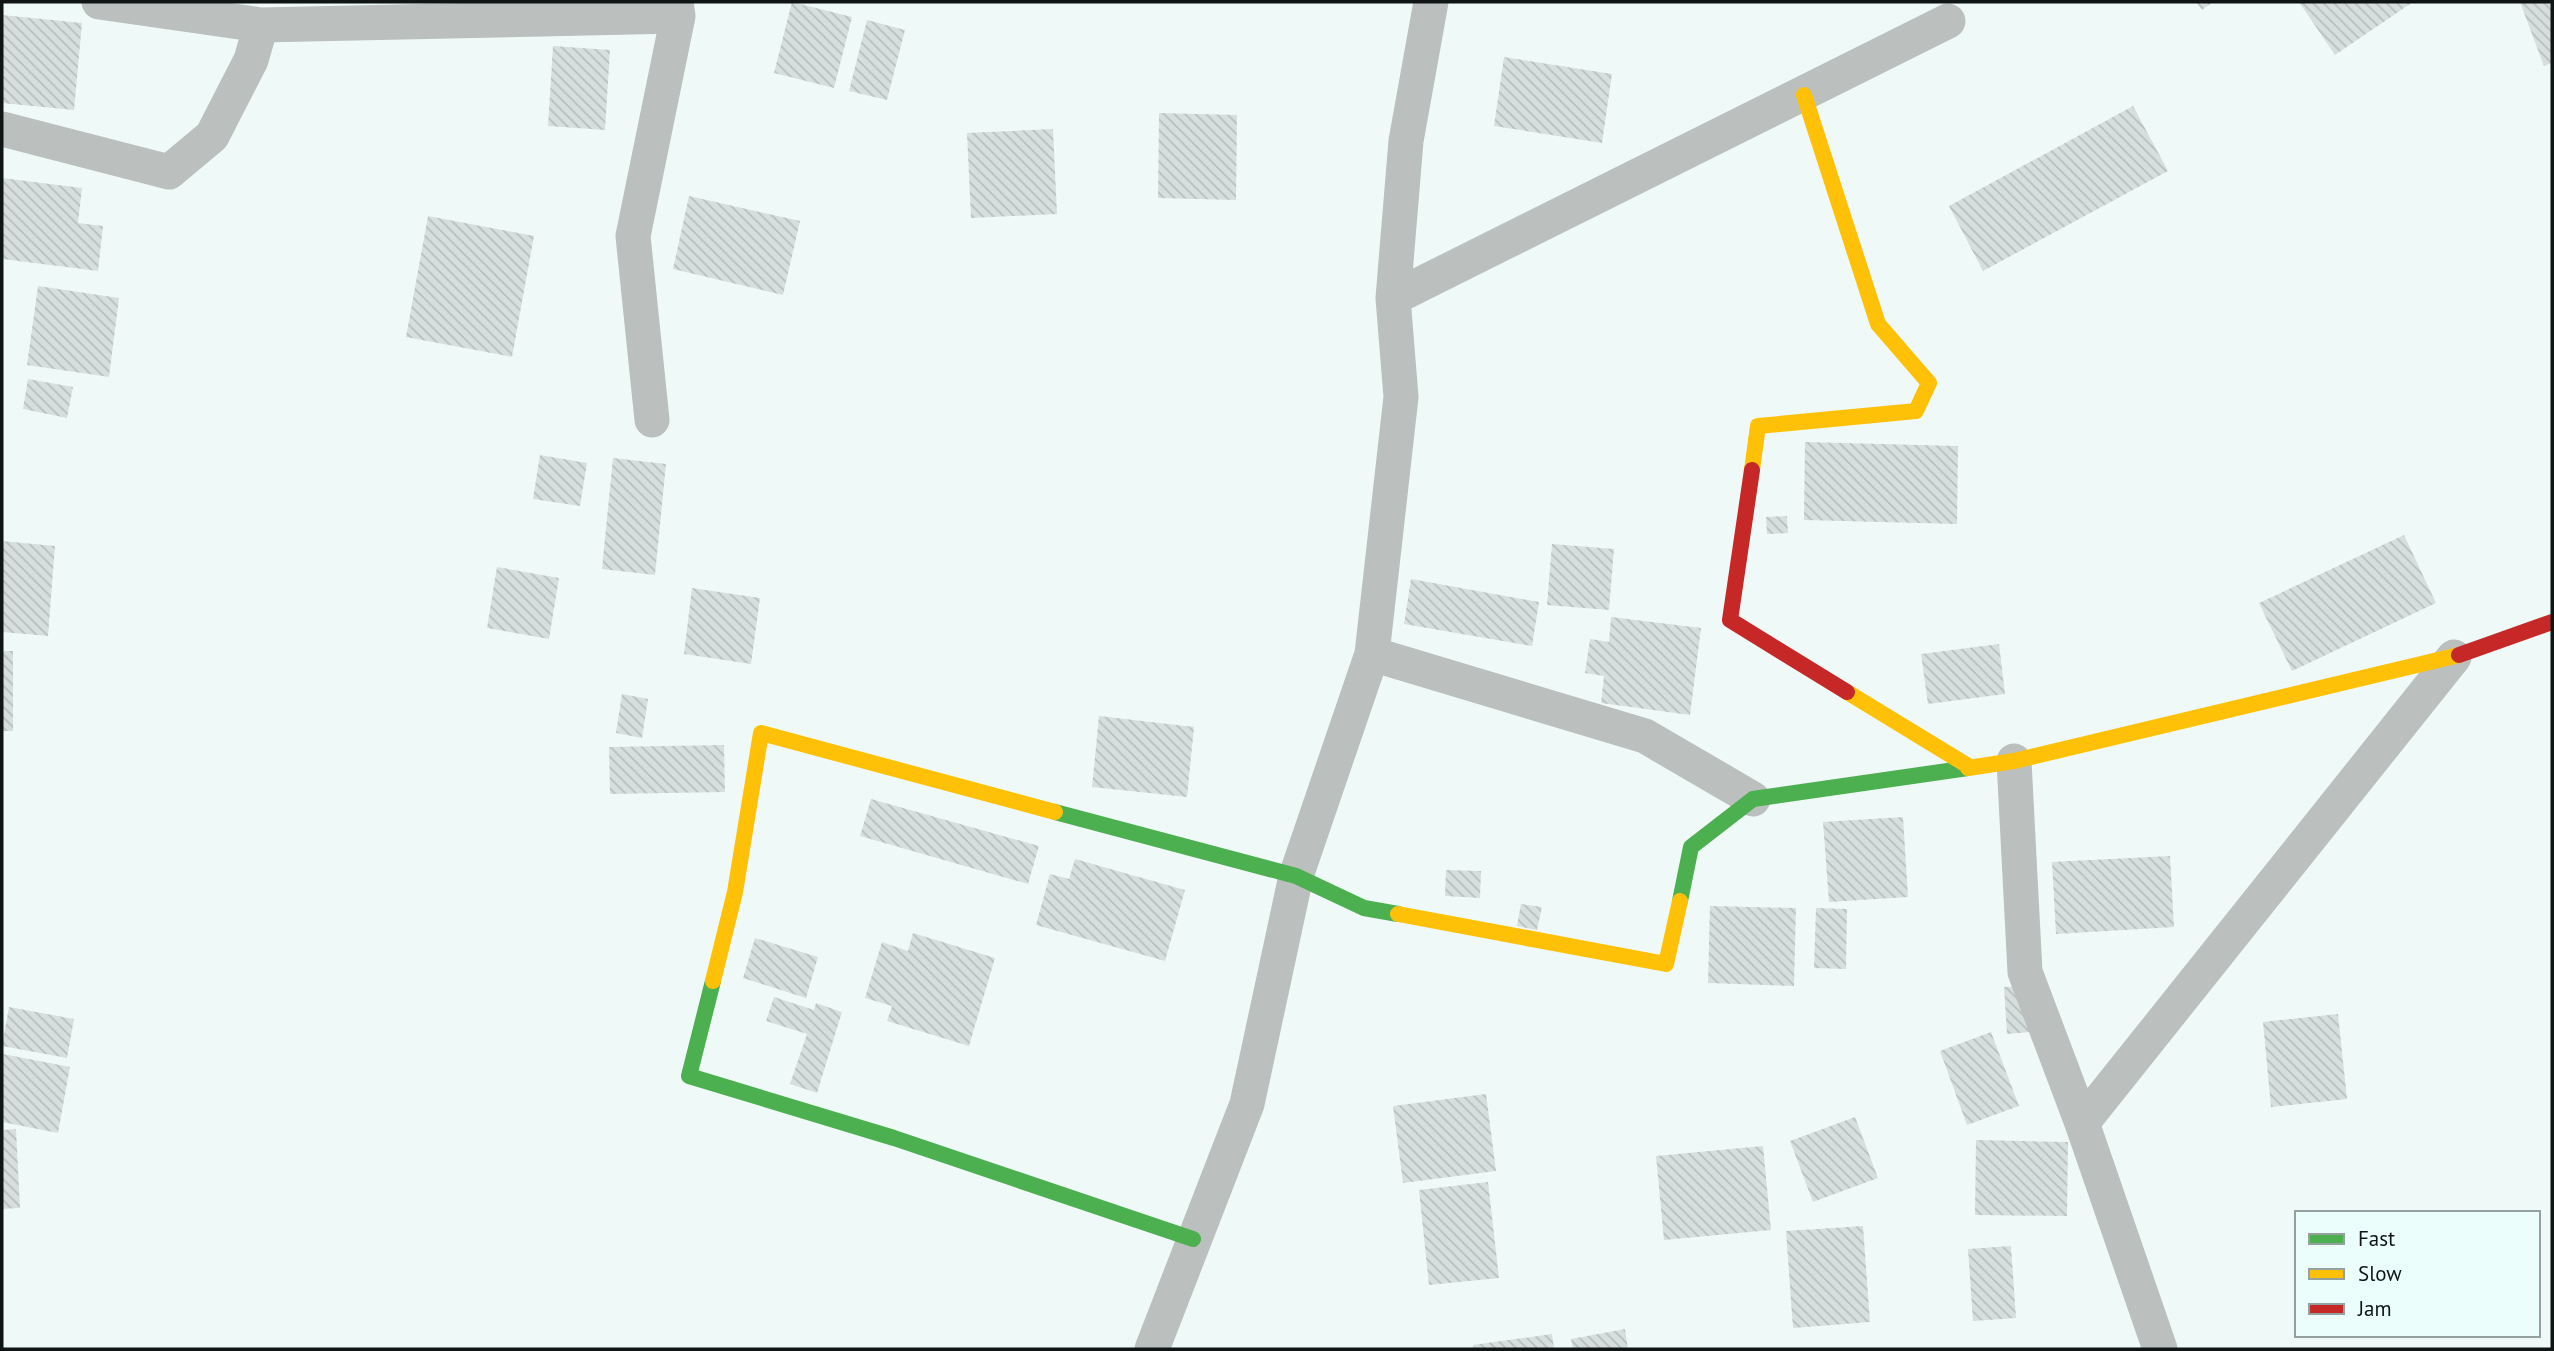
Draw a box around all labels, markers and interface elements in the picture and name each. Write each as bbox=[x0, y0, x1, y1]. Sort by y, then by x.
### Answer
legend bbox=[2295, 1211, 2540, 1337]
text: Fast bbox=[2358, 1225, 2395, 1252]
text: Slow bbox=[2358, 1260, 2402, 1287]
text: Jam bbox=[2357, 1295, 2392, 1322]

